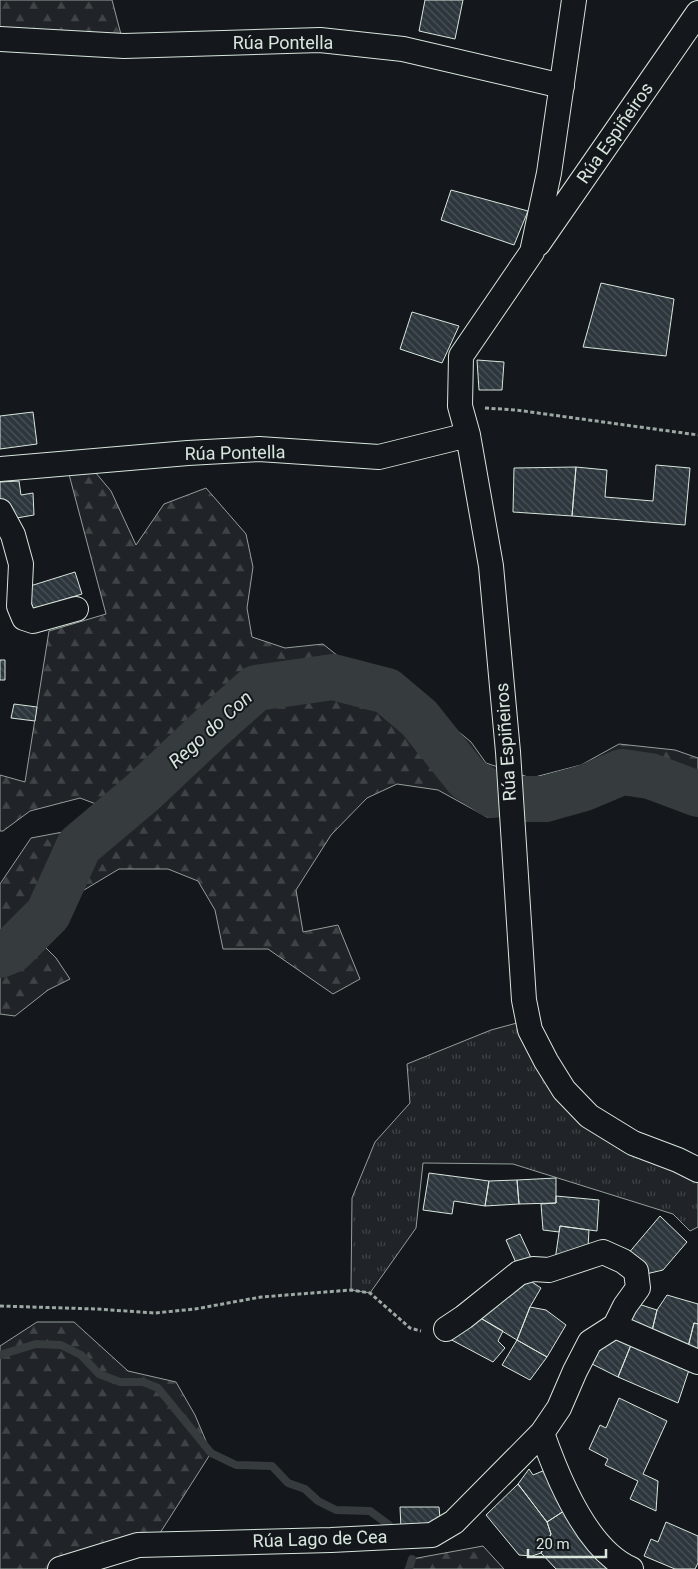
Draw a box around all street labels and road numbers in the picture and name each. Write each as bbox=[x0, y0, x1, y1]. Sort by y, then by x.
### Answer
street label: Rúa Pontella bbox=[233, 32, 333, 53]
street label: Rúa Espiñeiros bbox=[572, 78, 657, 187]
street label: Rúa Pontella bbox=[184, 441, 286, 464]
street label: Rúa Espiñeiros bbox=[491, 682, 520, 802]
street label: Rúa Lago de Cea bbox=[252, 1526, 388, 1551]

